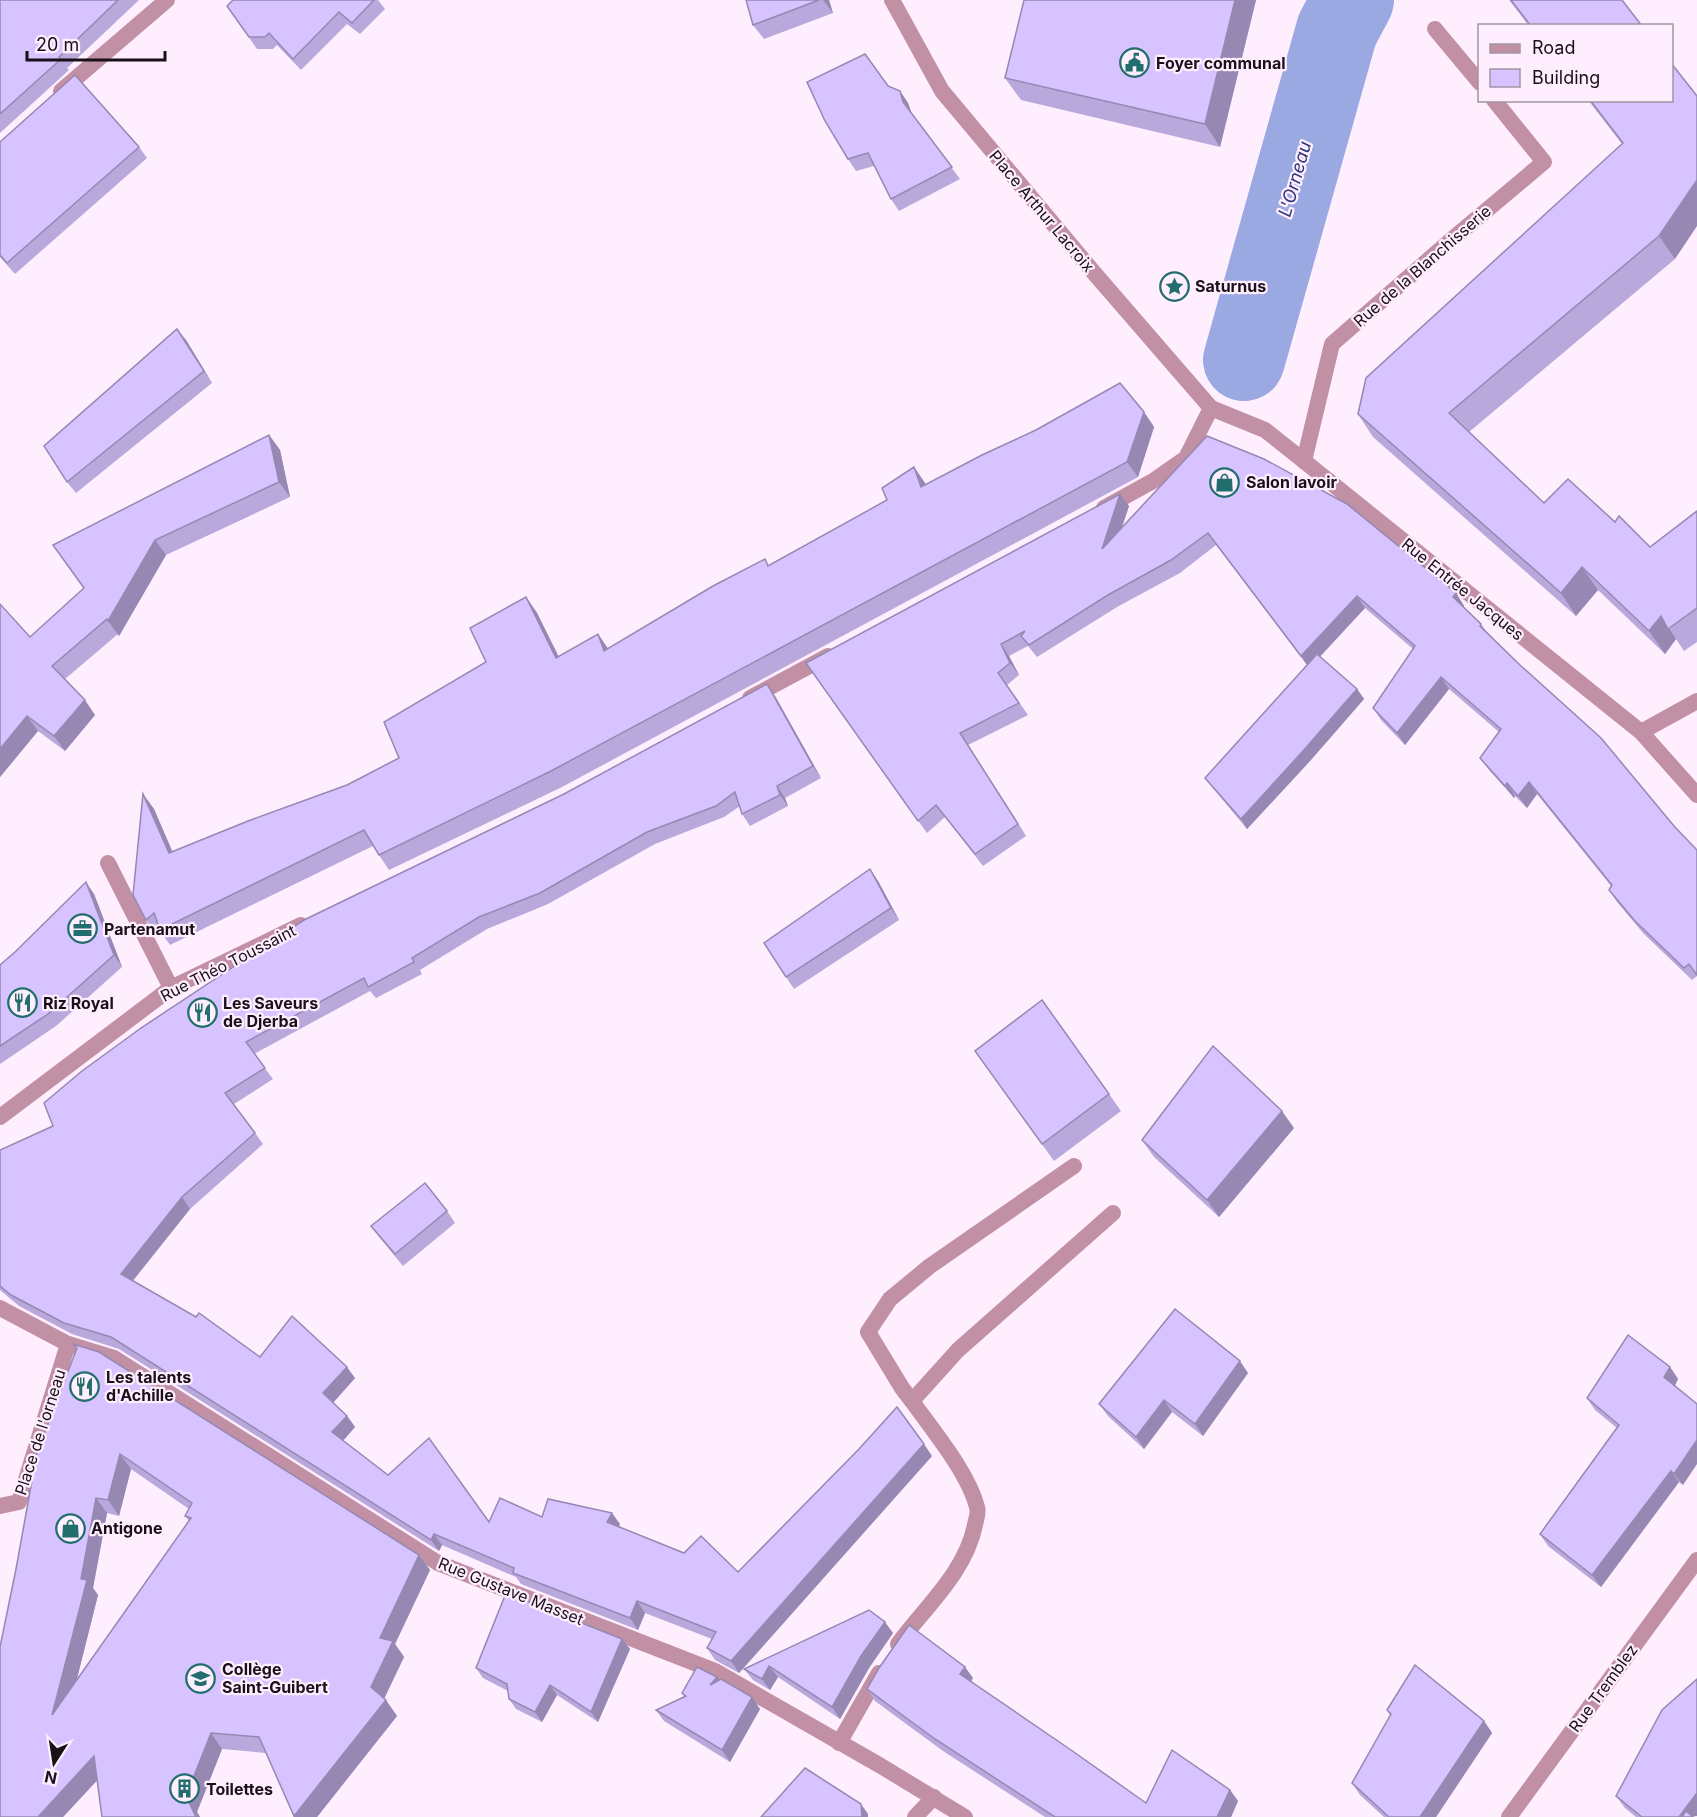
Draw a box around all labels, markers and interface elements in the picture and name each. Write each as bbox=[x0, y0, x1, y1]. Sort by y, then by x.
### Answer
scale bar bbox=[27, 24, 165, 62]
legend bbox=[1478, 24, 1673, 102]
text: 20 m bbox=[36, 34, 79, 55]
text: Road bbox=[1532, 37, 1575, 58]
public building icon: Foyer communal bbox=[1119, 47, 1151, 79]
place label: Foyer communal bbox=[1156, 53, 1286, 73]
text: Building bbox=[1532, 67, 1600, 88]
water label: L'Orneau bbox=[1274, 138, 1315, 219]
street label: Place Arthur Lacroix bbox=[985, 146, 1099, 276]
street label: Rue de la Blanchisserie bbox=[1349, 201, 1495, 331]
place icon: Saturnus bbox=[1158, 270, 1190, 302]
place label: Saturnus bbox=[1195, 276, 1266, 296]
shop icon: Salon lavoir bbox=[1209, 466, 1241, 498]
place label: Salon lavoir bbox=[1246, 472, 1337, 492]
street label: Rue Entrée Jacques bbox=[1398, 534, 1528, 644]
office icon: Partenamut bbox=[67, 913, 99, 945]
place label: Partenamut bbox=[104, 919, 195, 939]
street label: Rue Théo Toussaint bbox=[157, 920, 299, 1006]
restaurant icon: Riz Royal bbox=[6, 987, 38, 1019]
place label: Riz Royal bbox=[43, 993, 114, 1013]
place label: Les Saveurs de Djerba bbox=[223, 993, 318, 1031]
restaurant icon: Les Saveurs de Djerba bbox=[186, 996, 218, 1028]
street label: Place de l'orneau bbox=[10, 1366, 70, 1498]
place label: Les talents d'Achille bbox=[106, 1367, 191, 1405]
restaurant icon: Les talents d'Achille bbox=[69, 1370, 101, 1402]
shop icon: Antigone bbox=[54, 1512, 86, 1544]
place label: Antigone bbox=[91, 1518, 163, 1538]
street label: Rue Gustave Masset bbox=[435, 1553, 587, 1629]
street label: Rue Tremblez bbox=[1564, 1640, 1642, 1736]
place label: Collège Saint-Guibert bbox=[222, 1659, 328, 1697]
school or university icon: Collège Saint-Guibert bbox=[185, 1662, 217, 1694]
north arrow bbox=[24, 1733, 84, 1793]
text: N bbox=[43, 1767, 59, 1789]
building icon: Toilettes bbox=[169, 1773, 201, 1805]
place label: Toilettes bbox=[206, 1779, 273, 1799]

